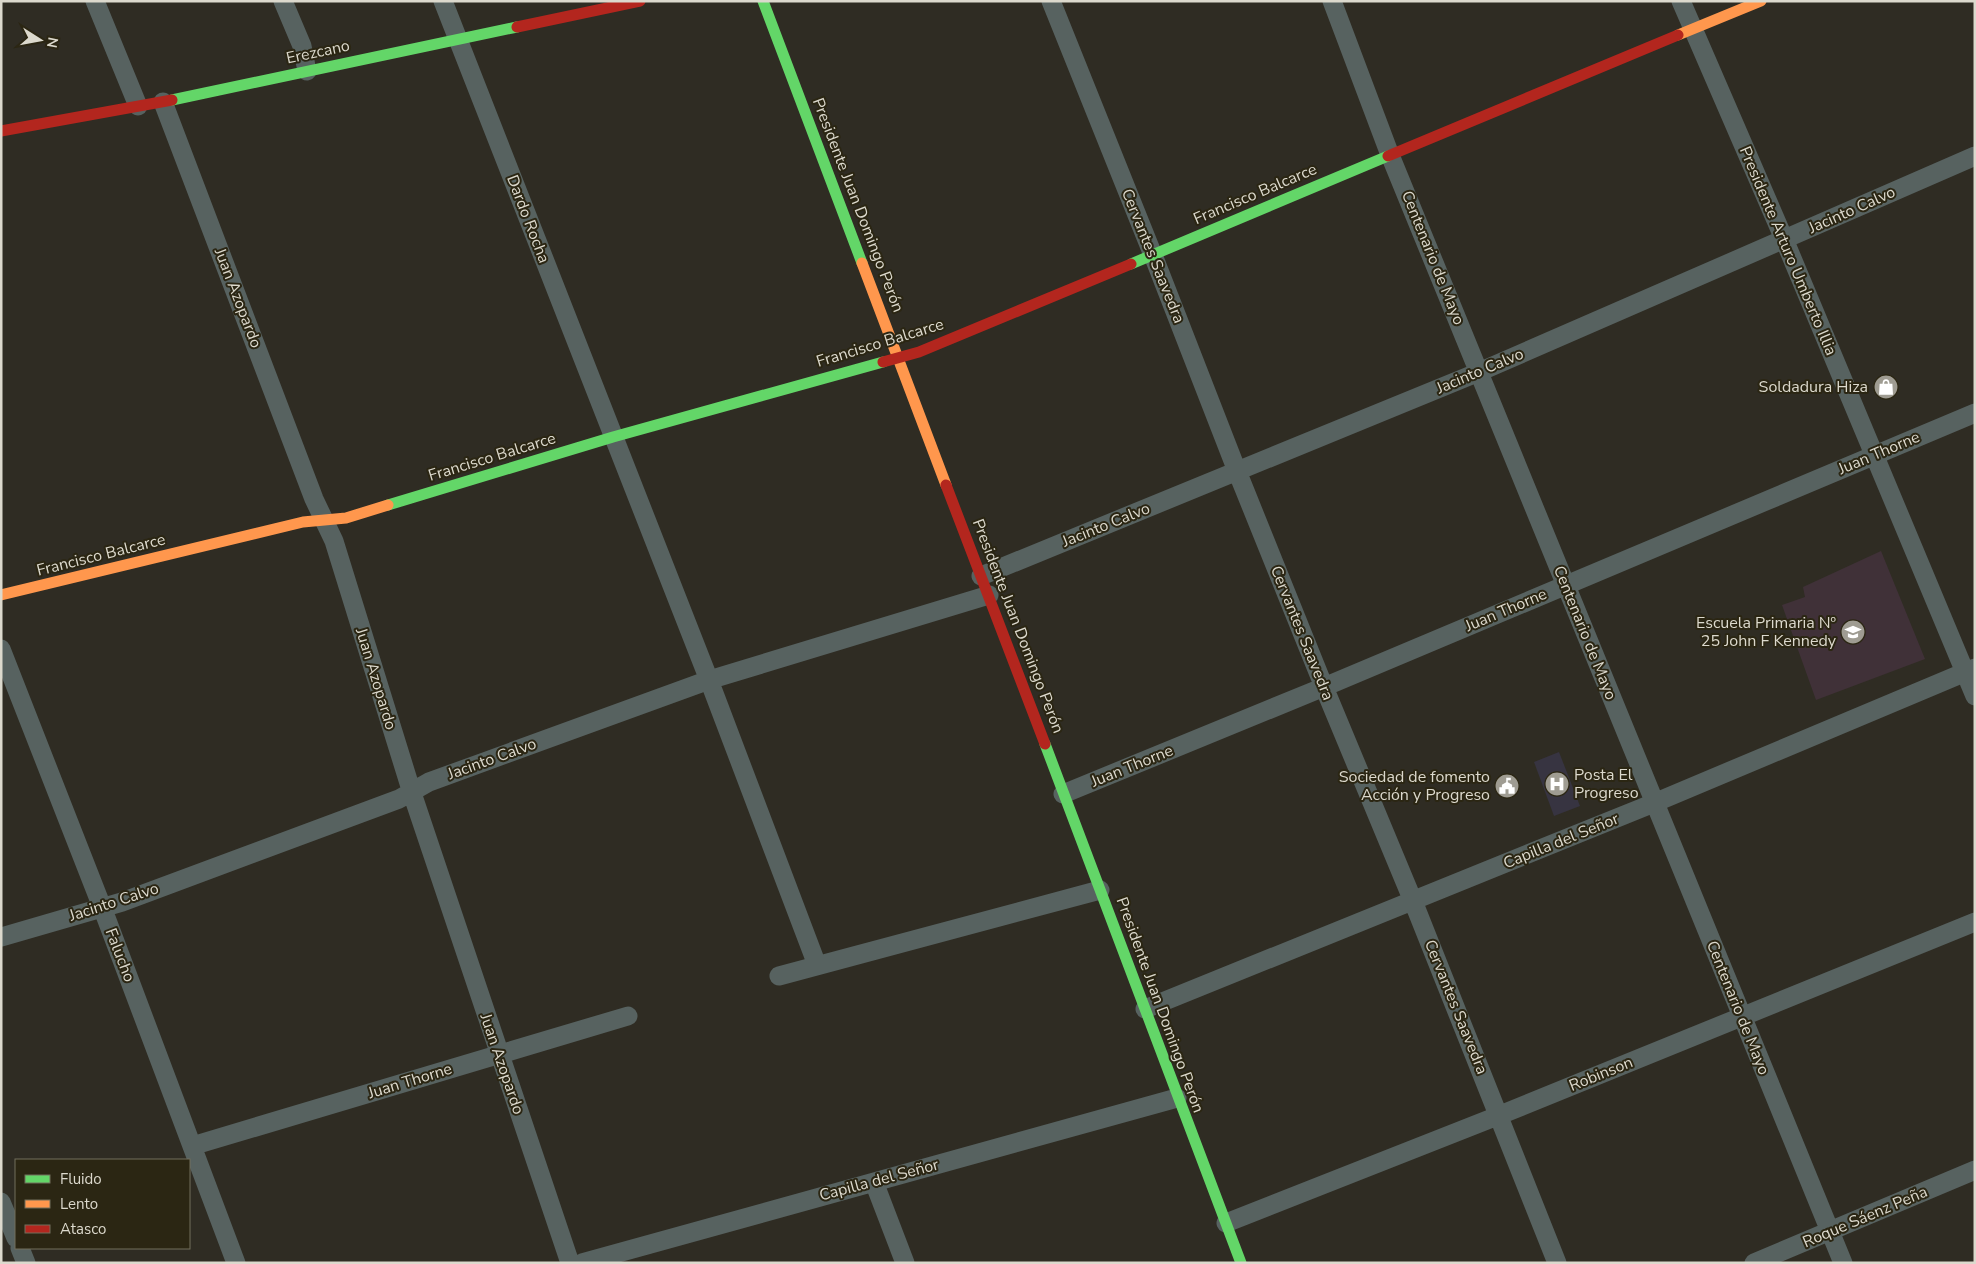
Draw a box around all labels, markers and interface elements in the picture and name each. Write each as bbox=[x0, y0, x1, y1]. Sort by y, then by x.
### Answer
north arrow bbox=[15, 15, 65, 65]
text: N bbox=[42, 35, 63, 49]
street label: Erezcano bbox=[284, 35, 352, 69]
street label: Presidente Juan Domingo Perón bbox=[807, 95, 909, 315]
street label: Presidente Arturo Umberto Illia bbox=[1734, 143, 1842, 359]
street label: Francisco Balcarce bbox=[1190, 158, 1320, 230]
street label: Dardo Rocha bbox=[501, 172, 555, 266]
street label: Jacinto Calvo bbox=[1804, 181, 1899, 239]
street label: Cervantes Saavedra bbox=[1116, 185, 1190, 327]
street label: Centenario de Mayo bbox=[1396, 188, 1470, 328]
street label: Juan Azopardo bbox=[209, 244, 267, 351]
street label: Francisco Balcarce bbox=[814, 313, 946, 373]
street label: Jacinto Calvo bbox=[1432, 343, 1527, 400]
shop icon: Soldadura Hiza bbox=[1873, 374, 1899, 400]
place label: Soldadura Hiza bbox=[1759, 376, 1868, 398]
street label: Juan Thorne bbox=[1834, 426, 1923, 480]
street label: Francisco Balcarce bbox=[426, 427, 558, 487]
street label: Jacinto Calvo bbox=[1058, 497, 1153, 553]
street label: Presidente Juan Domingo Perón bbox=[967, 516, 1069, 736]
street label: Francisco Balcarce bbox=[34, 528, 168, 582]
street label: Cervantes Saavedra bbox=[1265, 562, 1339, 704]
street label: Centenario de Mayo bbox=[1548, 563, 1622, 703]
street label: Juan Thorne bbox=[1461, 583, 1550, 637]
place label: Escuela Primaria Nº 25 John F Kennedy bbox=[1696, 612, 1837, 652]
school or university icon: Escuela Primaria Nº 25 John F Kennedy bbox=[1840, 619, 1866, 645]
street label: Juan Azopardo bbox=[350, 624, 402, 733]
street label: Jacinto Calvo bbox=[444, 733, 540, 786]
street label: Juan Thorne bbox=[1087, 740, 1176, 793]
place label: Posta El Progreso bbox=[1574, 764, 1639, 804]
place label: Sociedad de fomento Acción y Progreso bbox=[1339, 766, 1490, 806]
hospital icon: Posta El Progreso bbox=[1544, 771, 1570, 797]
public building icon: Sociedad de fomento Acción y Progreso bbox=[1494, 773, 1520, 799]
street label: Capilla del Señor bbox=[1500, 808, 1622, 874]
street label: Jacinto Calvo bbox=[65, 877, 162, 927]
street label: Presidente Juan Domingo Perón bbox=[1111, 894, 1209, 1116]
street label: Falucho bbox=[100, 925, 140, 985]
street label: Cervantes Saavedra bbox=[1419, 936, 1493, 1078]
street label: Centenario de Mayo bbox=[1701, 938, 1775, 1078]
street label: Juan Azopardo bbox=[474, 1010, 530, 1117]
street label: Robinson bbox=[1566, 1051, 1636, 1097]
street label: Juan Thorne bbox=[364, 1058, 455, 1105]
street label: Capilla del Señor bbox=[817, 1153, 941, 1207]
legend bbox=[15, 1159, 190, 1249]
text: Fluido bbox=[60, 1169, 102, 1189]
street label: Roque Sáenz Peña bbox=[1799, 1181, 1931, 1253]
text: Lento bbox=[60, 1194, 98, 1214]
text: Atasco bbox=[60, 1219, 106, 1239]

